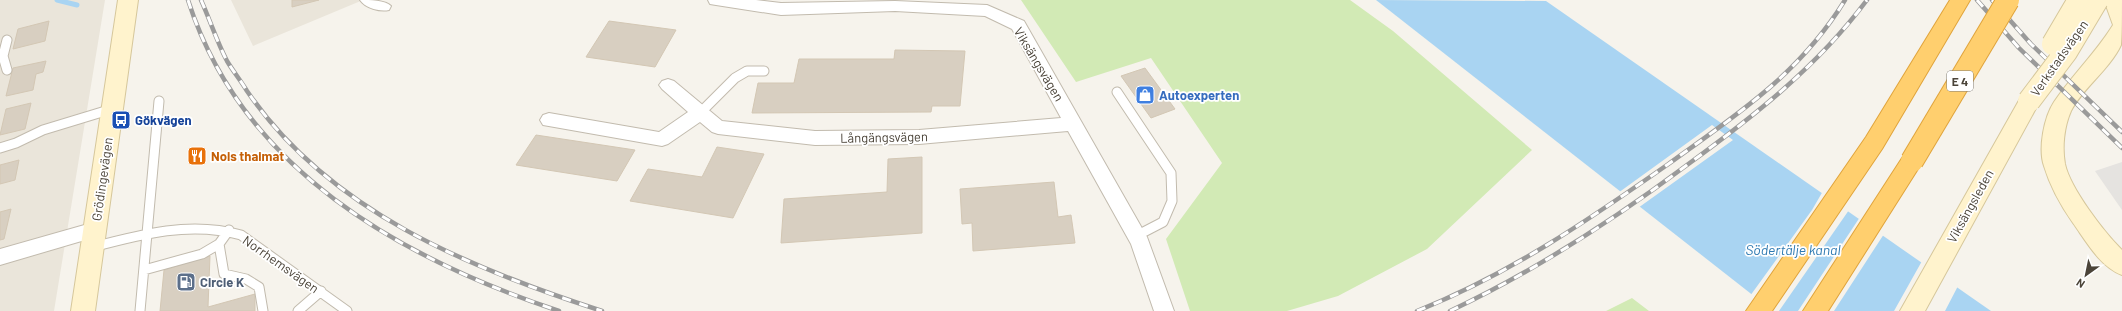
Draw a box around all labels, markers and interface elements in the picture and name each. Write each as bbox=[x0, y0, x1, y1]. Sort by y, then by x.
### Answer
street label: Verkstadsvägen bbox=[2027, 17, 2091, 99]
street label: Viksängsvägen bbox=[1011, 24, 1067, 104]
road number: E 4 bbox=[1947, 71, 1973, 91]
shop icon: Autoexperten bbox=[1134, 84, 1156, 106]
place label: Autoexperten bbox=[1159, 87, 1239, 103]
bus stop icon: Gökvägen bbox=[110, 109, 132, 131]
place label: Gökvägen bbox=[135, 112, 192, 128]
street label: Långängsvägen bbox=[840, 128, 928, 146]
street label: Grödingevägen bbox=[88, 136, 116, 222]
restaurant icon: Nois thaimat bbox=[186, 145, 208, 167]
place label: Nois thaimat bbox=[211, 148, 284, 164]
street label: Viksängsleden bbox=[1943, 167, 1997, 245]
street label: Norrhemsvägen bbox=[240, 232, 322, 296]
water label: Södertälje kanal bbox=[1745, 241, 1841, 258]
north arrow bbox=[2066, 255, 2106, 295]
fuel station icon: Circle K bbox=[175, 271, 197, 293]
place label: Circle K bbox=[200, 274, 244, 290]
text: N bbox=[2074, 276, 2087, 291]

